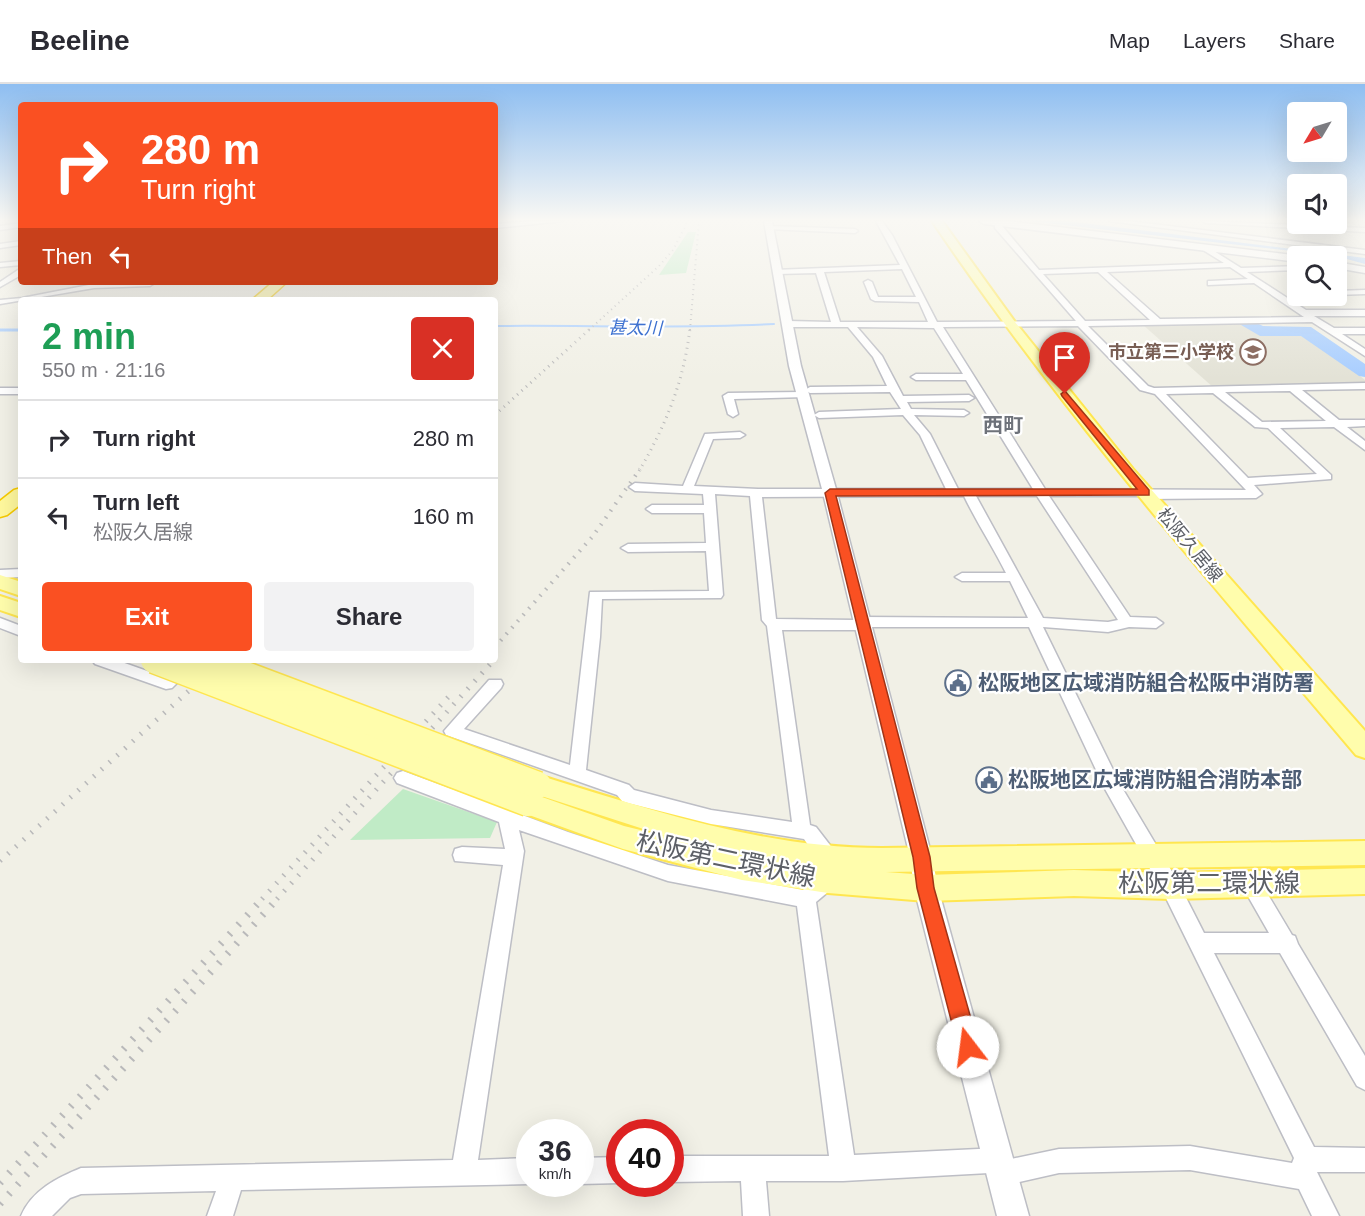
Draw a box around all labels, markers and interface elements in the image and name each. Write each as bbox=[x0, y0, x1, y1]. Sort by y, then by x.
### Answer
text: Beeline bbox=[30, 25, 130, 56]
text: Map bbox=[1109, 29, 1150, 52]
text: Layers bbox=[1183, 29, 1246, 52]
text: Share bbox=[1279, 29, 1335, 52]
north arrow bbox=[1287, 102, 1347, 162]
map controls bbox=[1287, 102, 1347, 306]
icon: right bbox=[42, 126, 120, 204]
text: 280 m bbox=[141, 126, 260, 173]
button: sound bbox=[1287, 174, 1347, 234]
text: Turn right bbox=[141, 175, 256, 205]
icon: left bbox=[104, 240, 137, 273]
text: Then bbox=[42, 244, 92, 269]
button: search bbox=[1287, 246, 1347, 306]
text: 2 min bbox=[42, 316, 136, 357]
button: close bbox=[411, 317, 474, 380]
water label: 甚太川 bbox=[608, 318, 664, 339]
pin bbox=[1039, 332, 1090, 394]
school or university icon: 市立第三小学校 bbox=[1238, 337, 1268, 367]
icon: arrive bbox=[1048, 341, 1081, 374]
place label: 市立第三小学校 bbox=[1108, 342, 1234, 362]
text: 550 m · 21:16 bbox=[42, 359, 165, 381]
district label: 西町 bbox=[983, 414, 1023, 436]
icon: right bbox=[42, 423, 75, 456]
text: Turn right bbox=[93, 426, 195, 451]
text: 280 m bbox=[413, 426, 474, 451]
text: Turn left bbox=[93, 490, 179, 515]
icon: left bbox=[42, 501, 75, 534]
text: 160 m bbox=[413, 504, 474, 529]
street label: 松阪久居線 bbox=[1153, 504, 1227, 586]
text: 松阪久居線 bbox=[93, 521, 193, 543]
button: Exit bbox=[42, 582, 252, 651]
button: Share bbox=[264, 582, 474, 651]
public building icon: 松阪地区広域消防組合松阪中消防署 bbox=[943, 668, 973, 698]
place label: 松阪地区広域消防組合松阪中消防署 bbox=[978, 671, 1314, 694]
public building icon: 松阪地区広域消防組合消防本部 bbox=[974, 765, 1004, 795]
place label: 松阪地区広域消防組合消防本部 bbox=[1008, 768, 1302, 791]
street label: 松阪第二環状線 bbox=[634, 825, 818, 893]
street label: 松阪第二環状線 bbox=[1118, 868, 1300, 898]
position arrow bbox=[936, 1015, 1000, 1079]
speed limit sign: 40 bbox=[606, 1119, 684, 1197]
text: 36 bbox=[538, 1134, 572, 1167]
text: km/h bbox=[539, 1165, 571, 1182]

